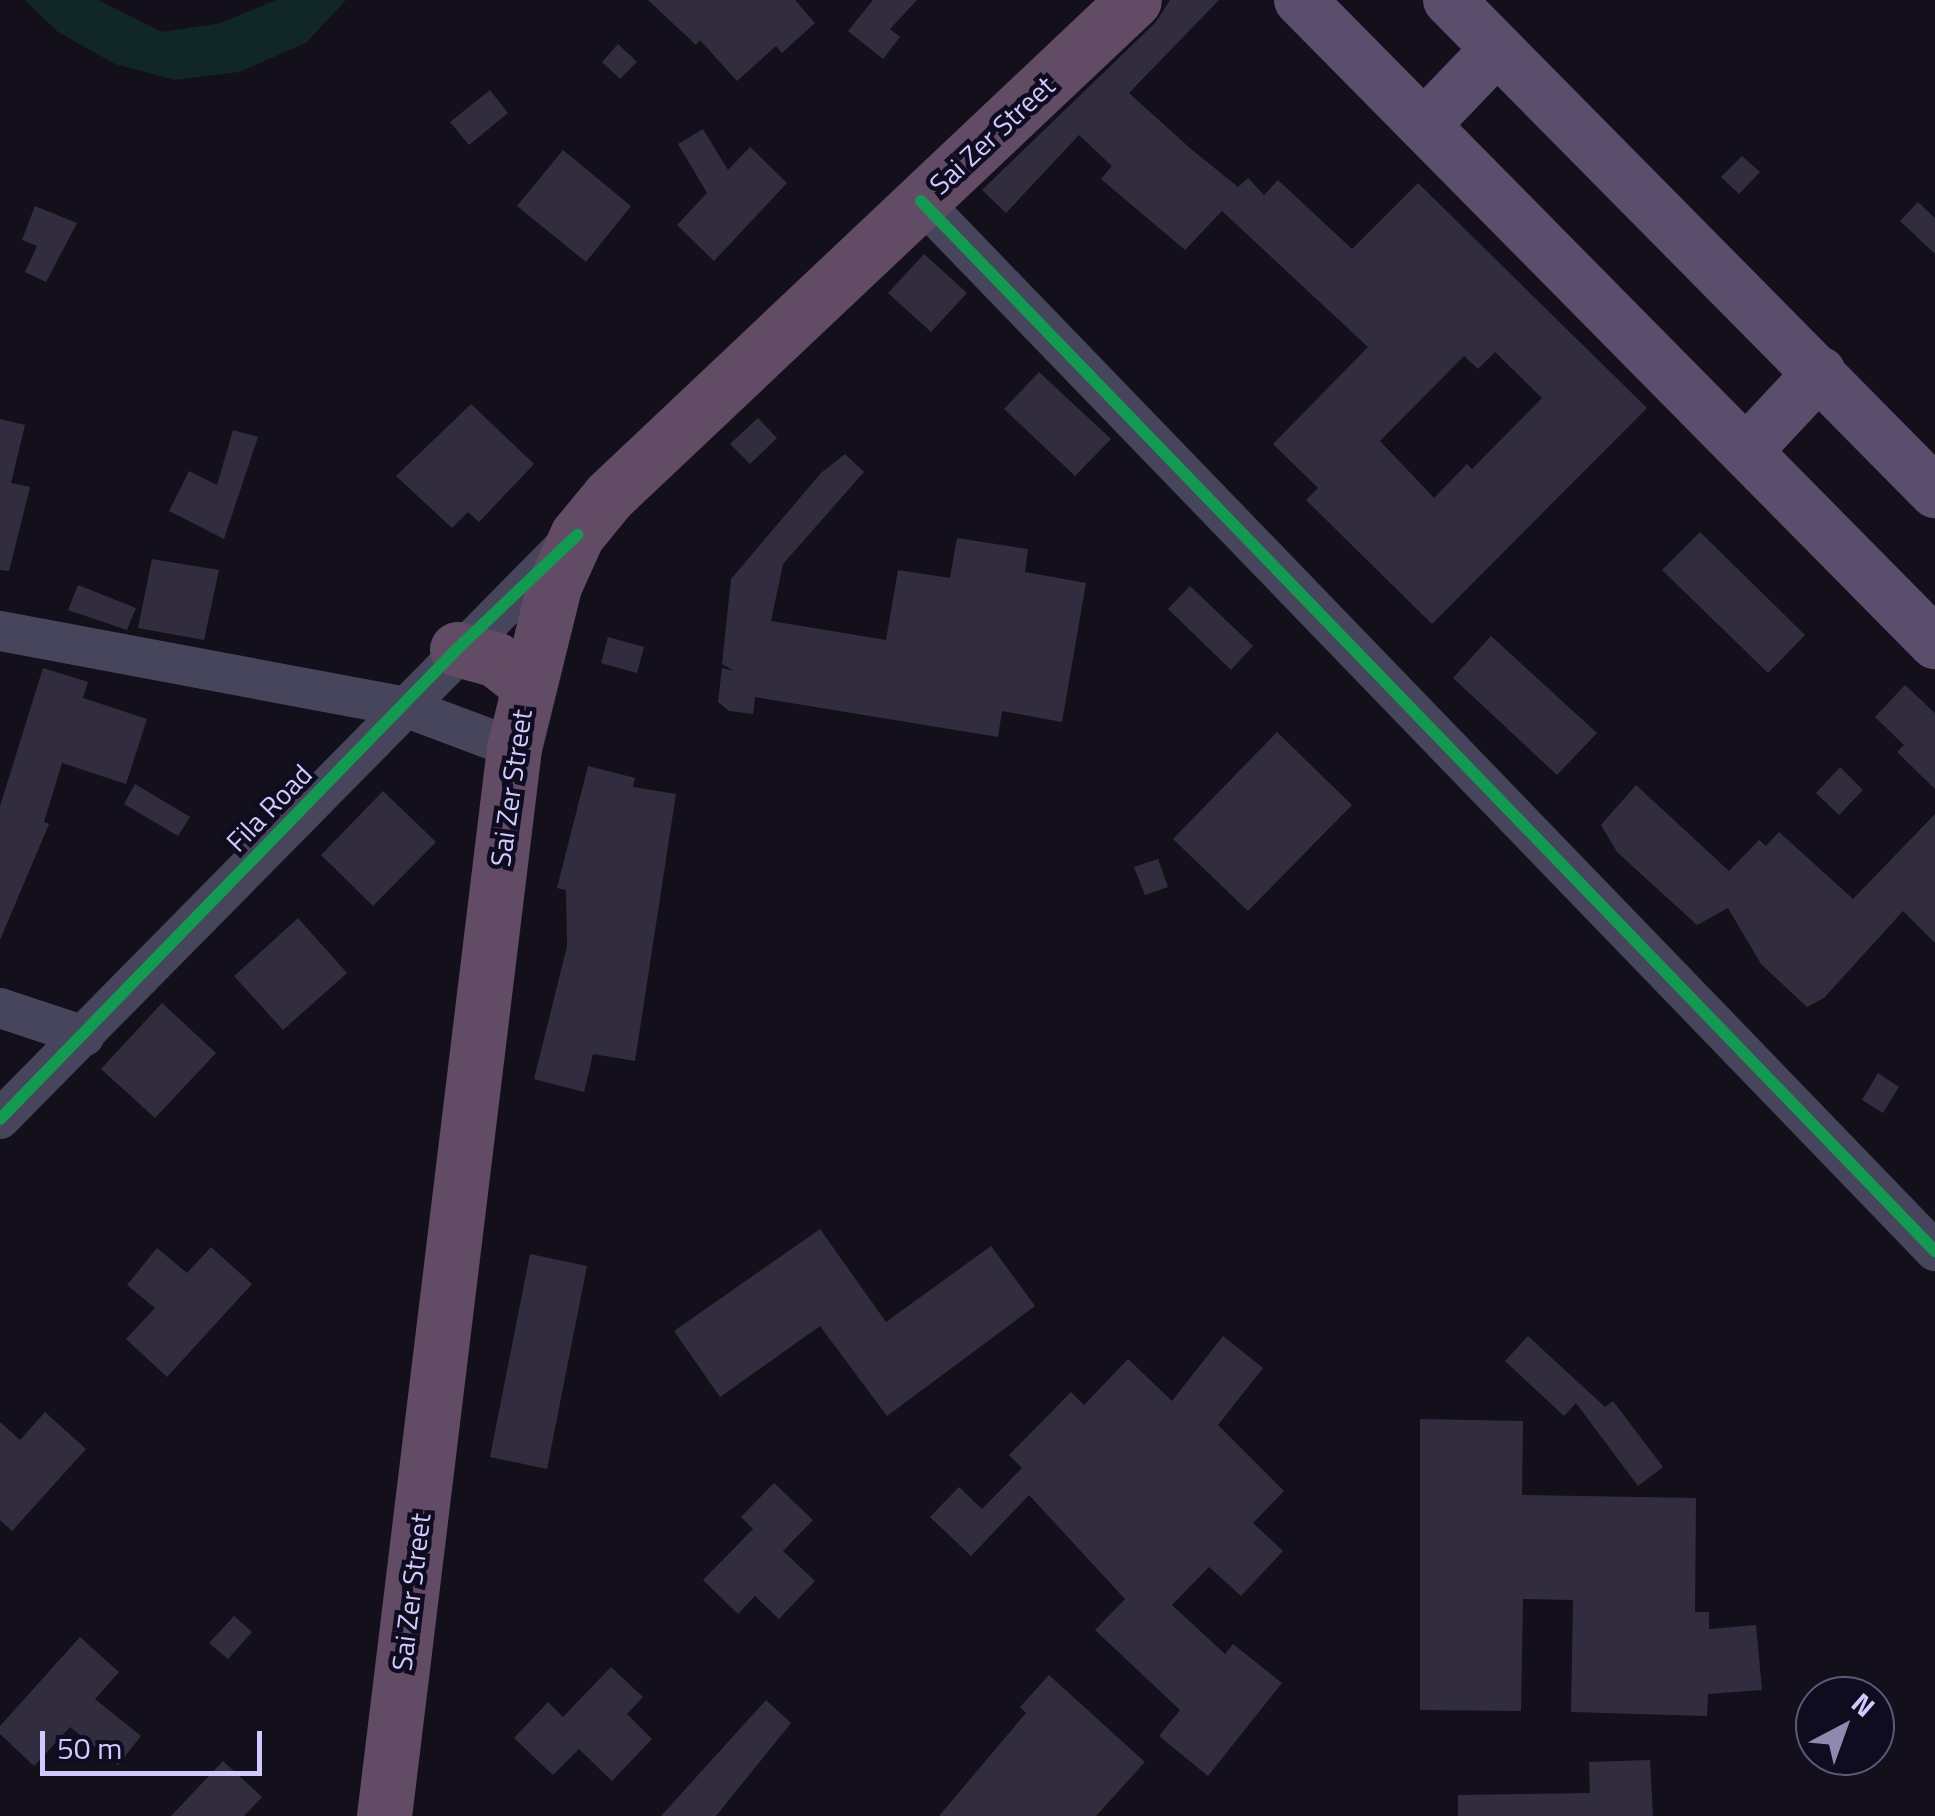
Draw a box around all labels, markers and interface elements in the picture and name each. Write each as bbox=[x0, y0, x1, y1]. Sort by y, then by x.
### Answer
street label: Sai Zer Street bbox=[923, 69, 1061, 201]
street label: Sai Zer Street bbox=[483, 707, 539, 869]
street label: Fila Road bbox=[219, 757, 319, 859]
street label: Sai Zer Street bbox=[385, 1511, 437, 1673]
north arrow bbox=[1795, 1676, 1895, 1776]
text: N bbox=[1842, 1682, 1885, 1727]
scale bar bbox=[45, 1711, 268, 1773]
text: 50 m bbox=[57, 1725, 122, 1771]

